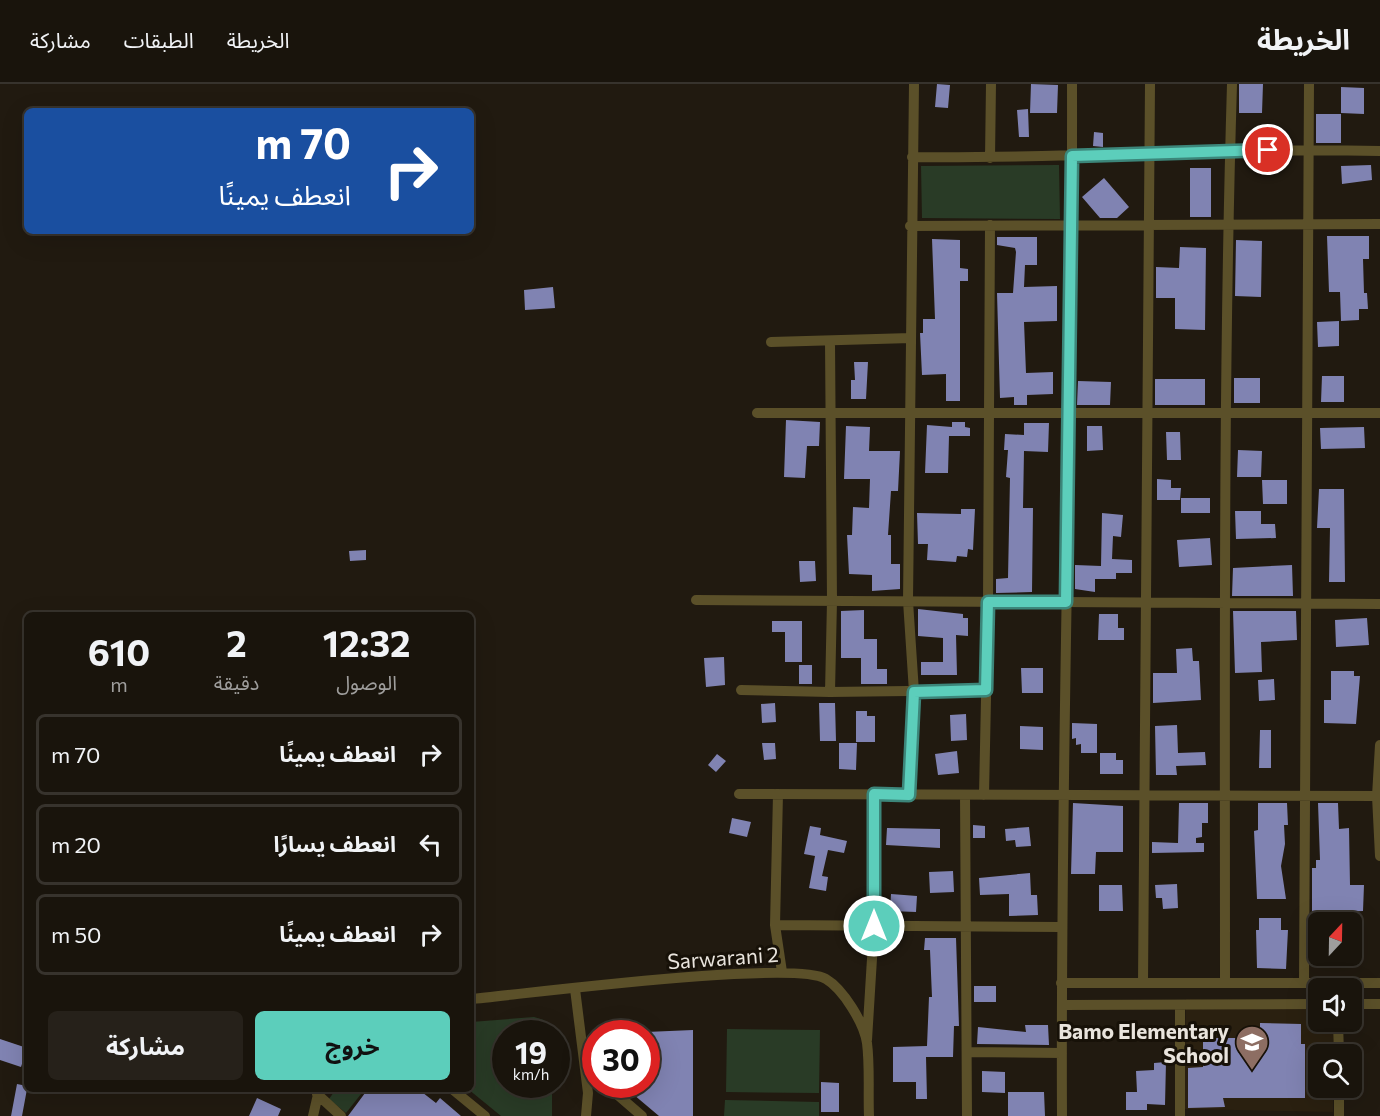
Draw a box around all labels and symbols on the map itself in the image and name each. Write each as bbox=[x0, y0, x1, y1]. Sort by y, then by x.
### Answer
pin bbox=[1242, 124, 1293, 175]
position arrow bbox=[842, 894, 906, 958]
north arrow bbox=[1308, 912, 1362, 966]
street label: Sarwarani 2 bbox=[666, 941, 780, 973]
place label: Bamo Elementary School bbox=[1058, 1018, 1229, 1067]
speed limit sign: 30 bbox=[582, 1020, 660, 1098]
school or university icon: Bamo Elementary School bbox=[1234, 1024, 1270, 1071]

